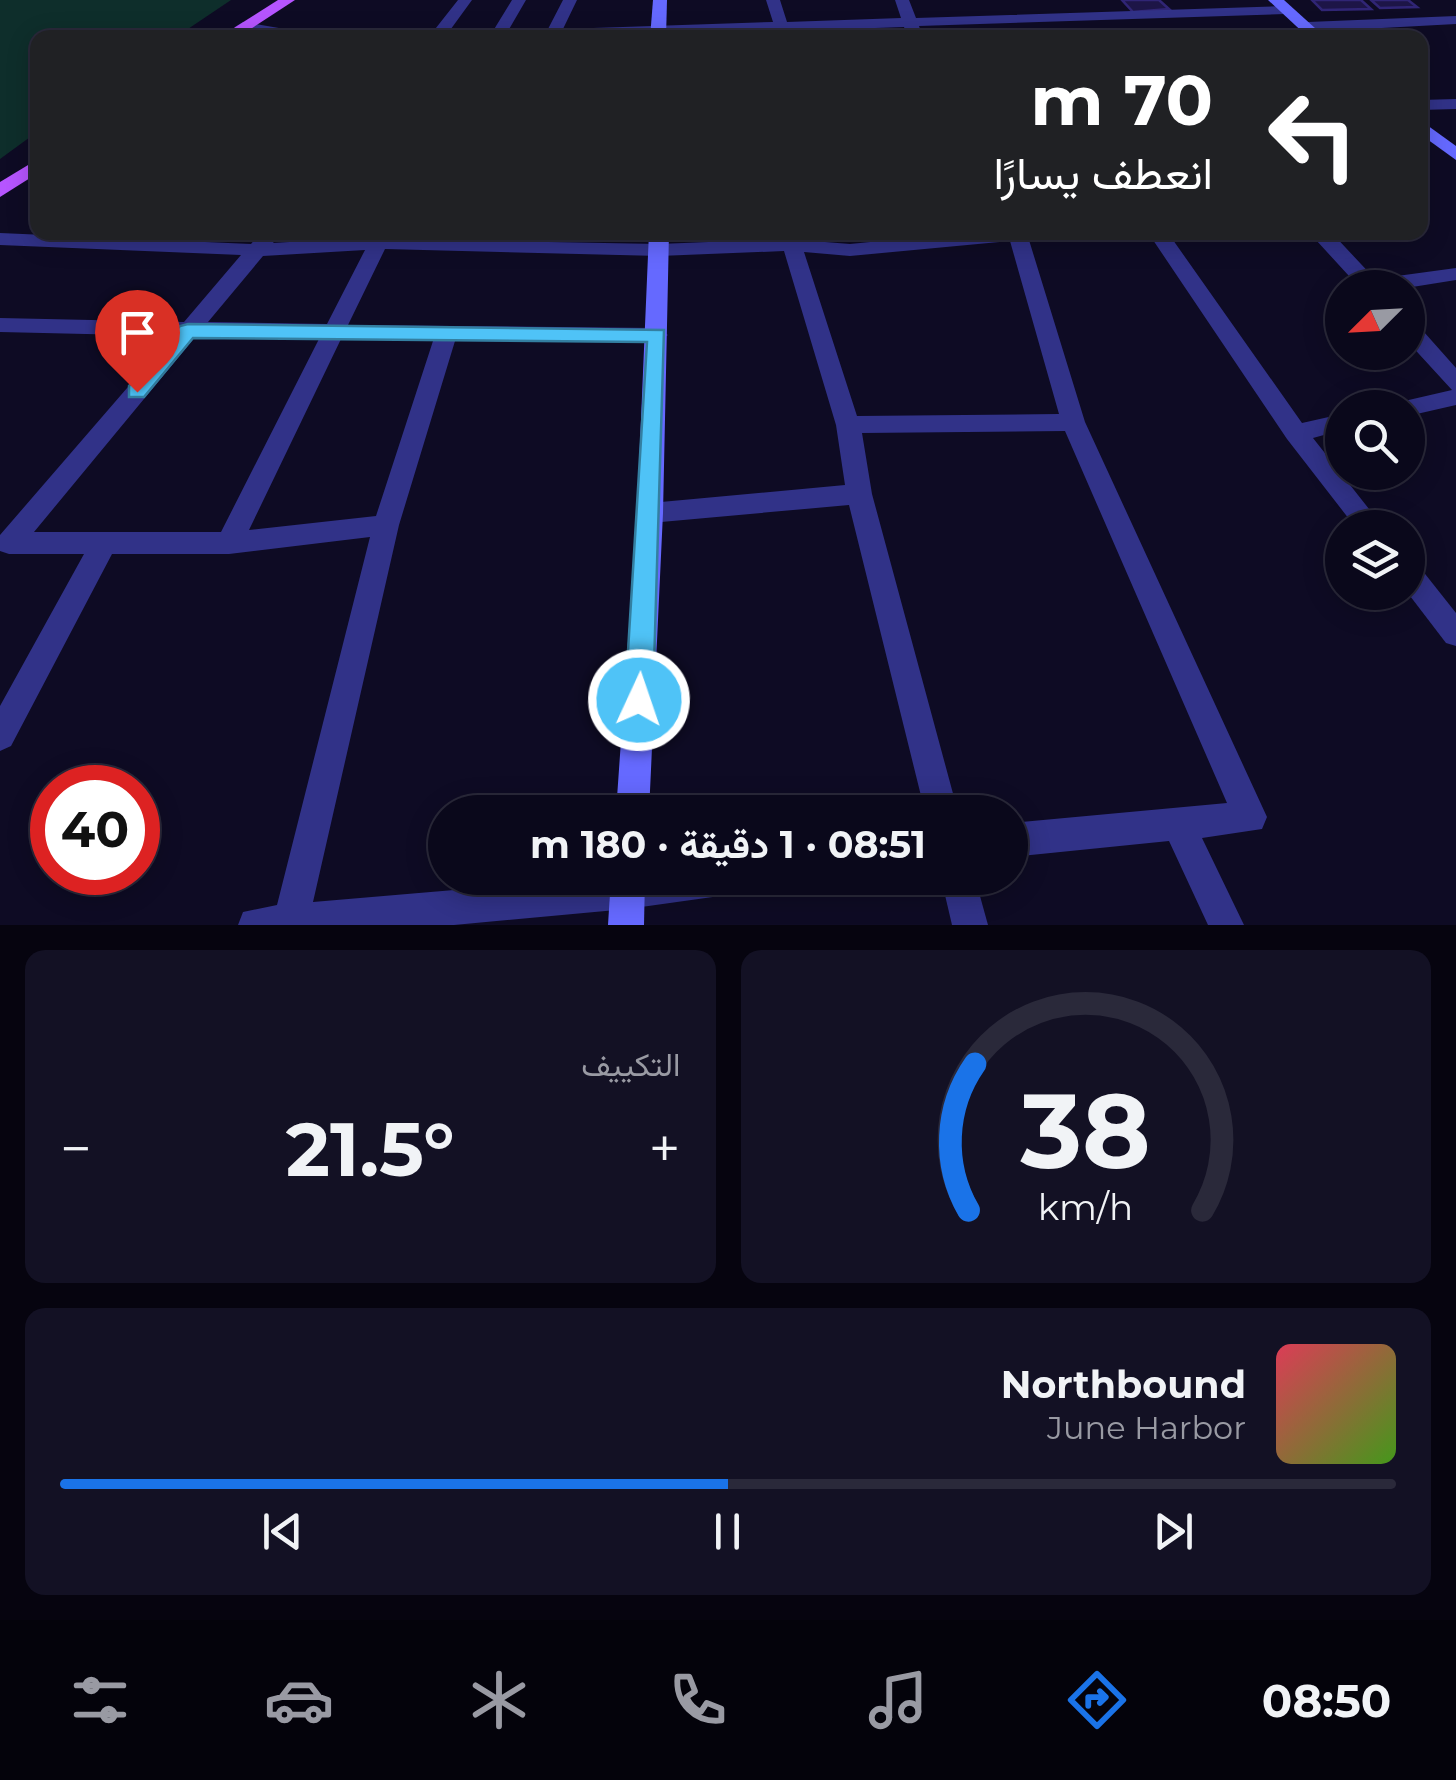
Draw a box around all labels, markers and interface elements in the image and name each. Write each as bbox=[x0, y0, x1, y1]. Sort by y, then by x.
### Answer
text: 70 m bbox=[1030, 57, 1213, 143]
icon: left bbox=[1248, 70, 1378, 200]
text: انعطف يسارًا bbox=[993, 145, 1213, 200]
north arrow bbox=[1325, 270, 1425, 370]
map controls bbox=[1325, 270, 1425, 610]
pin bbox=[95, 290, 180, 393]
icon: arrive bbox=[110, 305, 165, 360]
button: search bbox=[1325, 390, 1425, 490]
button: layers bbox=[1325, 510, 1425, 610]
position arrow bbox=[587, 648, 691, 752]
speed limit sign: 40 bbox=[30, 765, 160, 895]
text: 08:51 · 1 دقيقة · 180 m bbox=[530, 821, 926, 868]
text: التكييف bbox=[581, 1045, 681, 1084]
text: 38 bbox=[1020, 1067, 1151, 1194]
text: 21.5° bbox=[286, 1103, 455, 1195]
text: − bbox=[60, 1115, 92, 1182]
text: + bbox=[649, 1115, 681, 1182]
text: km/h bbox=[1038, 1185, 1133, 1229]
text: Northbound bbox=[1001, 1361, 1246, 1408]
text: June Harbor bbox=[1047, 1408, 1246, 1447]
icon: previous bbox=[255, 1504, 310, 1559]
icon: pause bbox=[700, 1504, 755, 1559]
icon: next bbox=[1146, 1504, 1201, 1559]
icon: filters bbox=[65, 1665, 135, 1735]
icon: car bbox=[264, 1665, 334, 1735]
icon: climate bbox=[464, 1665, 534, 1735]
icon: phone bbox=[663, 1665, 733, 1735]
icon: music bbox=[863, 1665, 933, 1735]
icon: directions bbox=[1062, 1665, 1132, 1735]
text: 08:50 bbox=[1262, 1673, 1391, 1728]

